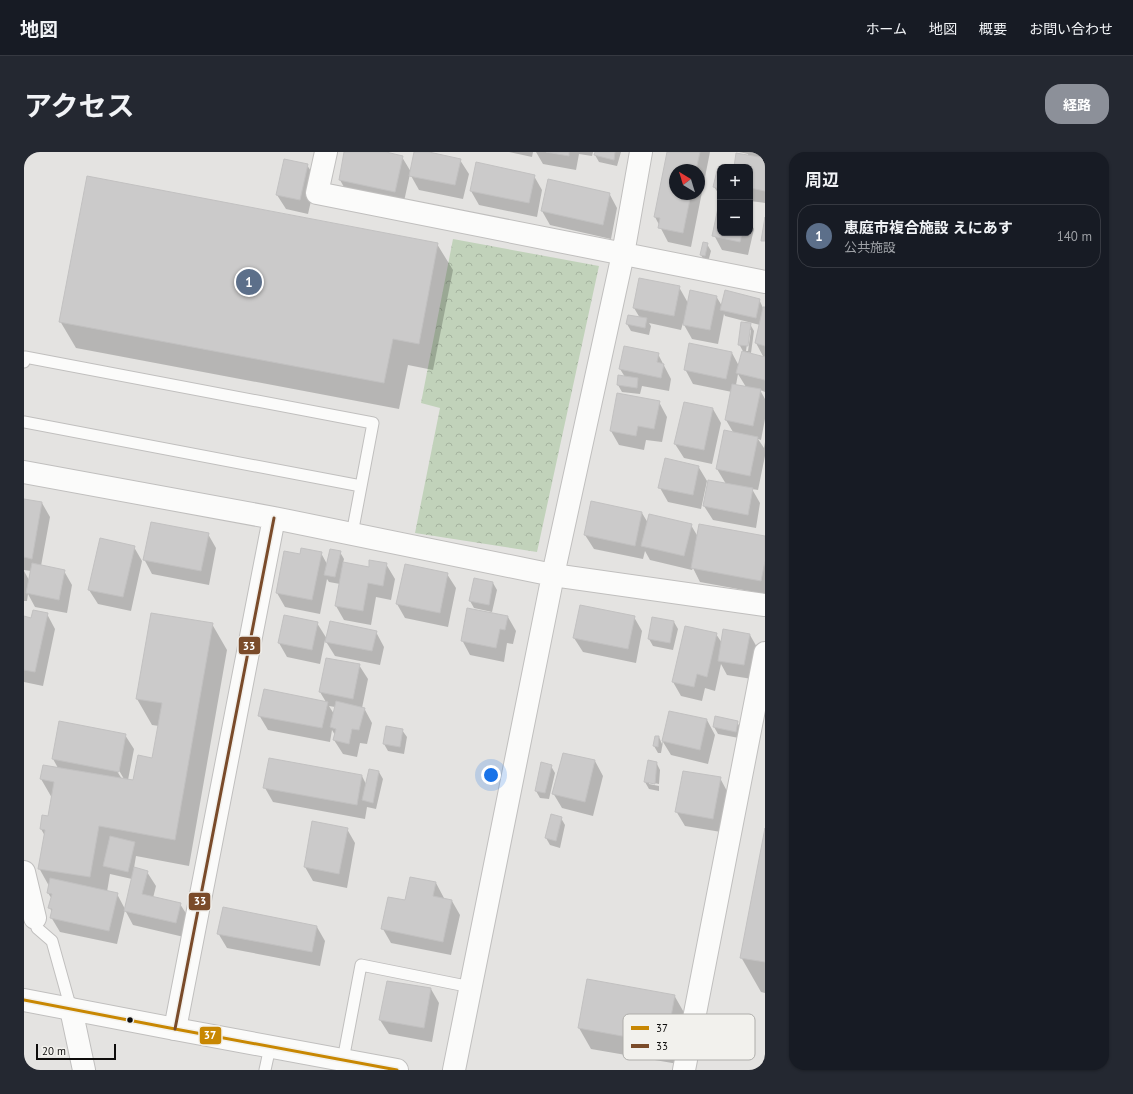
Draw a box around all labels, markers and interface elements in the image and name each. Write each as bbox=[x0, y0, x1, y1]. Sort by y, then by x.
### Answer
text: 地図 bbox=[20, 17, 58, 41]
text: ホーム bbox=[865, 20, 907, 38]
text: 地図 bbox=[929, 20, 957, 38]
text: 概要 bbox=[979, 20, 1007, 38]
text: お問い合わせ bbox=[1029, 20, 1113, 38]
button: 経路 bbox=[1045, 84, 1109, 124]
text: アクセス bbox=[24, 87, 135, 124]
north arrow bbox=[669, 164, 705, 200]
map controls bbox=[717, 164, 753, 236]
button: + bbox=[717, 164, 753, 200]
text: 周辺 bbox=[805, 169, 839, 191]
button: − bbox=[717, 200, 753, 236]
text: 恵庭市複合施設 えにあす bbox=[844, 218, 1013, 237]
text: 1 bbox=[815, 228, 823, 245]
text: 140 m bbox=[1057, 228, 1092, 245]
text: 公共施設 bbox=[844, 239, 896, 256]
pin: 1 bbox=[236, 267, 262, 297]
line badge: 33 bbox=[238, 636, 261, 655]
text: 33 bbox=[243, 639, 255, 653]
your location bbox=[481, 765, 501, 785]
line badge: 33 bbox=[188, 892, 211, 911]
text: 33 bbox=[194, 894, 206, 908]
legend bbox=[623, 1014, 755, 1060]
unlabelled marker bbox=[125, 1015, 135, 1025]
text: 37 bbox=[656, 1021, 668, 1035]
line badge: 37 bbox=[199, 1026, 222, 1045]
text: 37 bbox=[204, 1028, 216, 1042]
text: 33 bbox=[656, 1039, 668, 1053]
scale bar bbox=[36, 1042, 116, 1061]
text: 20 m bbox=[42, 1044, 66, 1058]

